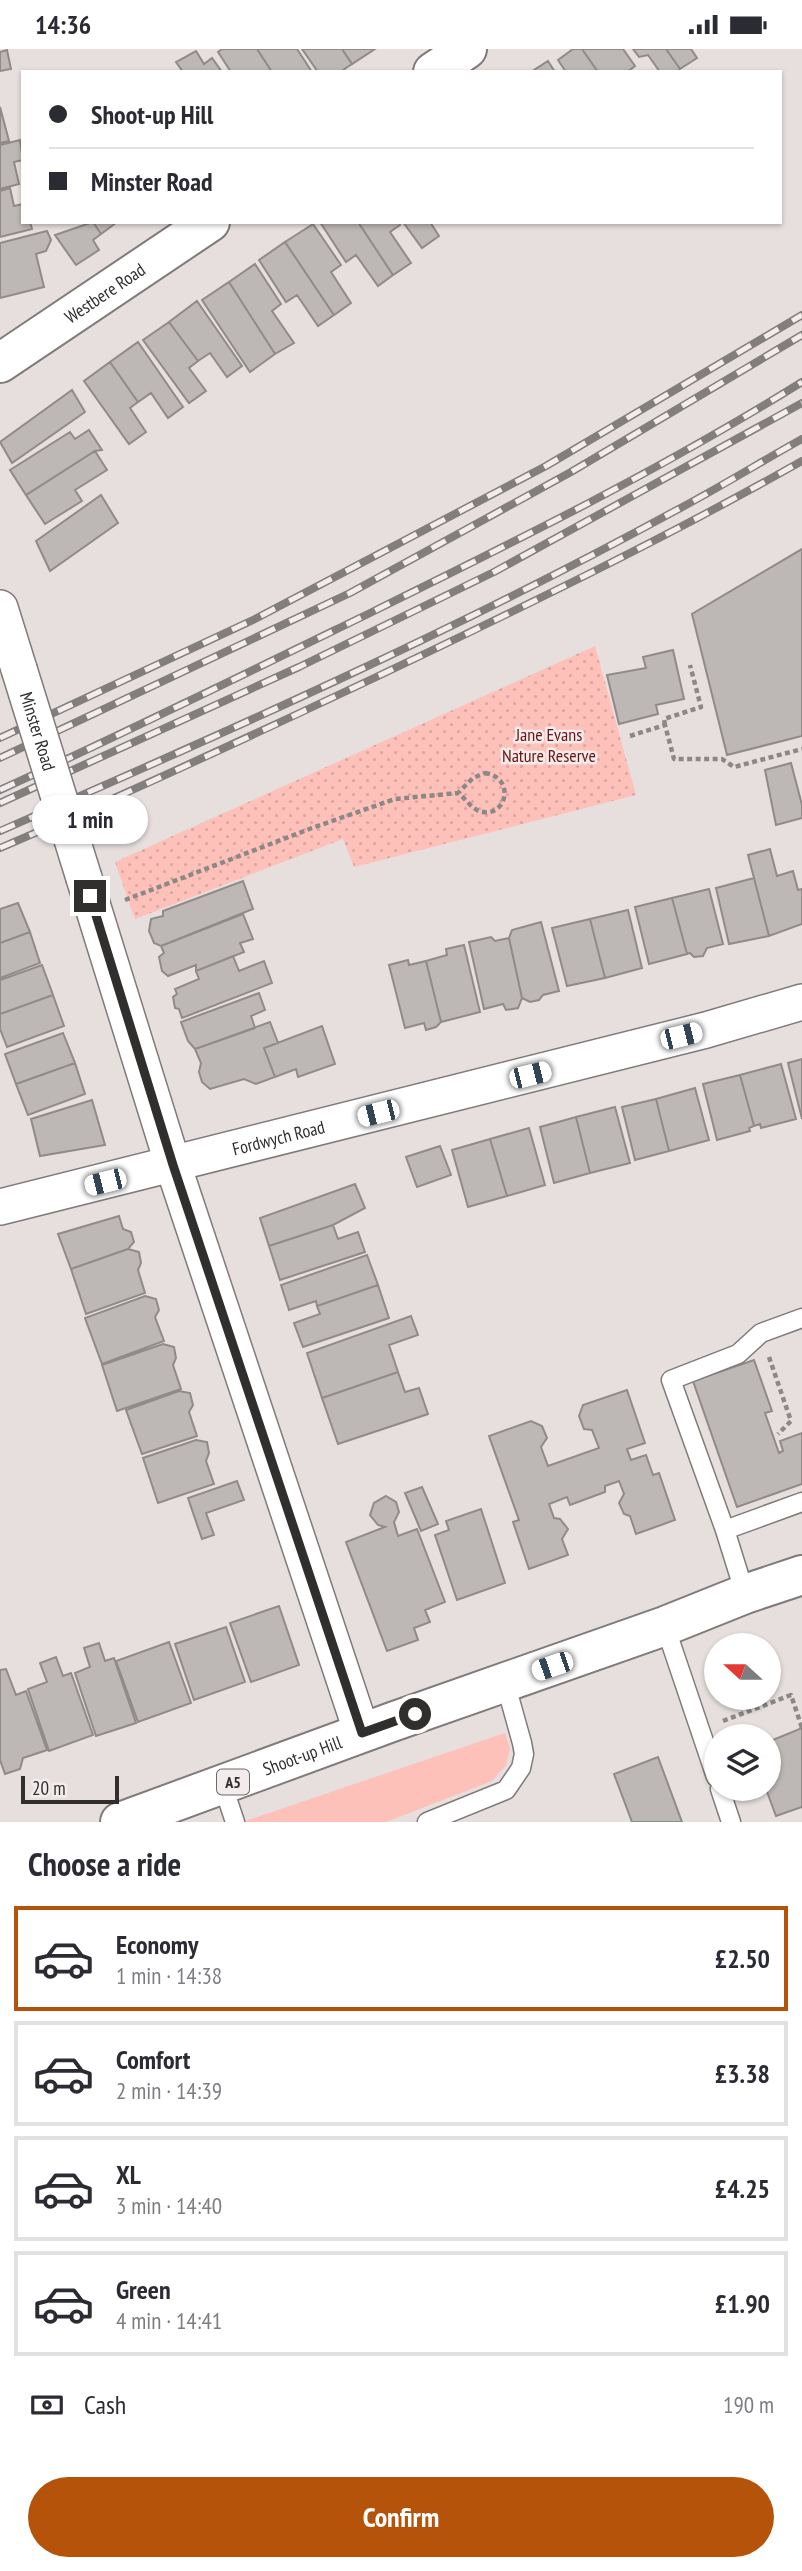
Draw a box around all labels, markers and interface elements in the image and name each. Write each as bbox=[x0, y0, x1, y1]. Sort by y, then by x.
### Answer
text: 14:36 bbox=[35, 8, 91, 41]
text: Shoot-up Hill bbox=[91, 98, 213, 131]
text: Minster Road bbox=[91, 165, 212, 198]
street label: Westbere Road bbox=[60, 258, 149, 328]
street label: Minster Road bbox=[15, 689, 61, 773]
park label: Jane Evans Nature Reserve bbox=[502, 723, 596, 767]
callout: 1 min bbox=[32, 795, 148, 843]
text: 1 min bbox=[67, 805, 113, 834]
route end bbox=[74, 880, 106, 912]
car bbox=[659, 1021, 704, 1051]
car bbox=[508, 1060, 553, 1090]
car bbox=[356, 1098, 401, 1128]
street label: Fordwych Road bbox=[230, 1115, 327, 1160]
car bbox=[83, 1167, 128, 1197]
north arrow bbox=[704, 1633, 780, 1710]
map controls bbox=[704, 1633, 781, 1801]
car bbox=[529, 1649, 576, 1683]
route start bbox=[399, 1698, 431, 1730]
button: layers bbox=[704, 1724, 781, 1801]
street label: Shoot-up Hill bbox=[259, 1730, 345, 1780]
road number: A5 bbox=[217, 1770, 249, 1795]
scale bar bbox=[21, 1773, 119, 1805]
text: 20 m bbox=[32, 1776, 66, 1800]
text: Choose a ride bbox=[28, 1843, 181, 1885]
icon: car bbox=[32, 1927, 95, 1990]
text: Economy bbox=[116, 1928, 198, 1961]
text: £2.50 bbox=[715, 1942, 770, 1975]
text: 1 min · 14:38 bbox=[116, 1961, 222, 1990]
icon: car bbox=[32, 2042, 95, 2105]
text: Comfort bbox=[116, 2043, 190, 2076]
text: £3.38 bbox=[715, 2057, 770, 2090]
text: 2 min · 14:39 bbox=[116, 2076, 222, 2105]
icon: car bbox=[32, 2157, 95, 2220]
text: XL bbox=[116, 2158, 141, 2191]
text: £4.25 bbox=[715, 2172, 770, 2205]
text: 3 min · 14:40 bbox=[116, 2191, 222, 2220]
icon: car bbox=[32, 2272, 95, 2335]
text: Green bbox=[116, 2273, 171, 2306]
text: £1.90 bbox=[715, 2287, 770, 2320]
text: 4 min · 14:41 bbox=[116, 2306, 222, 2335]
icon: cash bbox=[28, 2386, 66, 2424]
text: Cash bbox=[84, 2388, 126, 2421]
text: 190 m bbox=[723, 2390, 774, 2419]
button: Confirm bbox=[28, 2477, 774, 2557]

